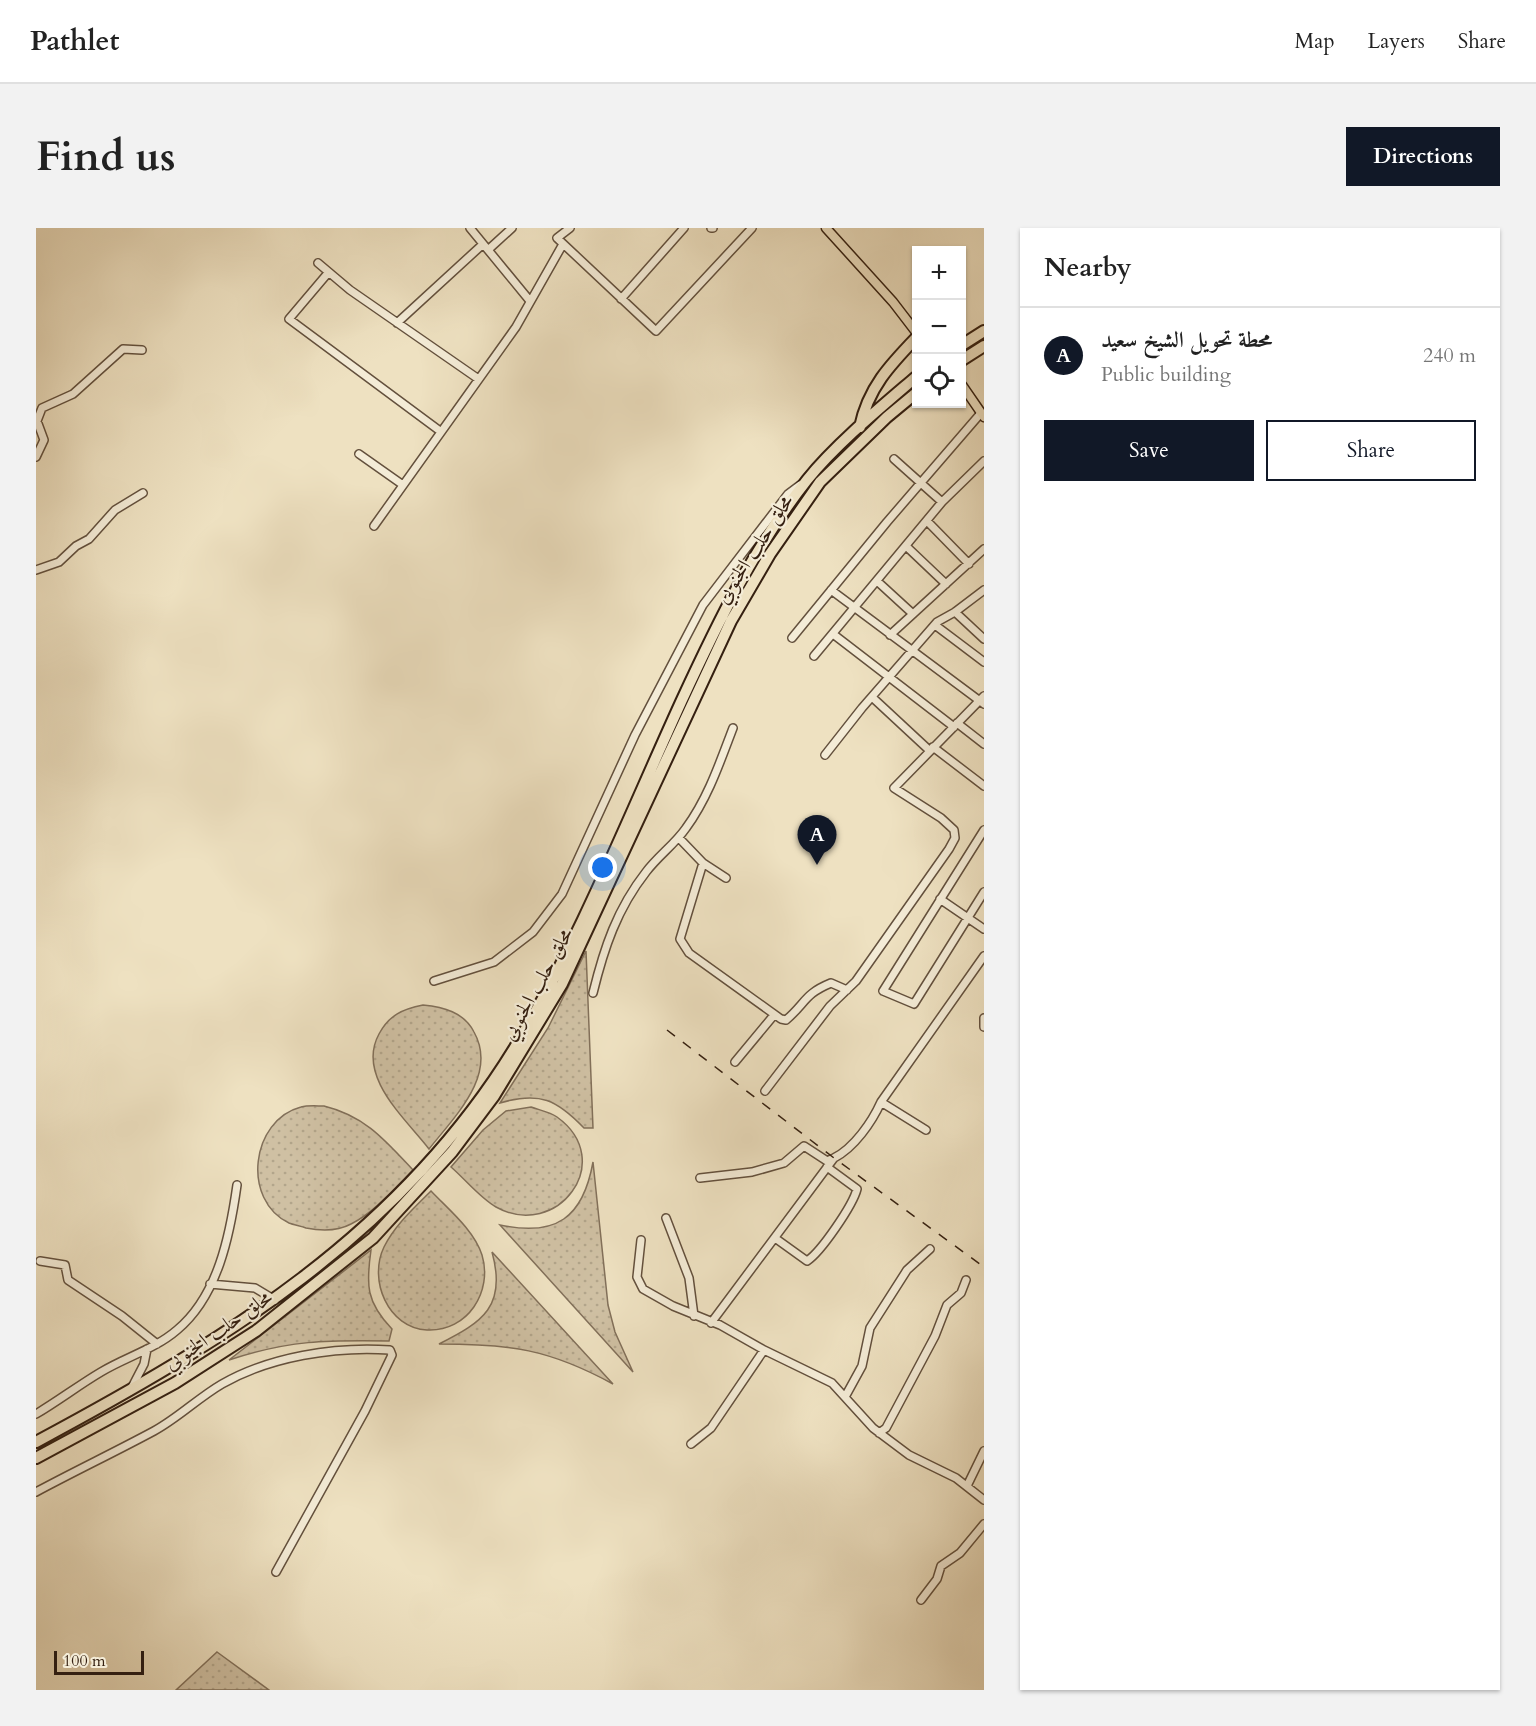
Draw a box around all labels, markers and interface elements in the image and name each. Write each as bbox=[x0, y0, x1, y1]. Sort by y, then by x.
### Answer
text: Pathlet bbox=[30, 22, 119, 60]
text: Map bbox=[1295, 27, 1335, 56]
text: Layers bbox=[1368, 27, 1425, 56]
text: Share bbox=[1458, 27, 1506, 56]
button: Directions bbox=[1346, 127, 1500, 186]
text: Find us bbox=[36, 128, 176, 185]
map controls bbox=[912, 246, 966, 408]
button: + bbox=[912, 246, 966, 300]
text: Nearby bbox=[1044, 250, 1132, 285]
button: − bbox=[912, 300, 966, 354]
text: محطة تحويل الشيخ سعيد bbox=[1101, 325, 1272, 355]
text: A bbox=[1056, 342, 1071, 369]
text: 240 m bbox=[1423, 342, 1476, 369]
button: locate bbox=[912, 354, 966, 408]
text: Public building bbox=[1101, 361, 1231, 388]
button: Save bbox=[1044, 420, 1254, 481]
button: Share bbox=[1266, 420, 1476, 481]
street label: محلق حلب الجنوبي bbox=[708, 489, 803, 611]
pin: A bbox=[798, 816, 836, 865]
your location bbox=[588, 853, 617, 882]
street label: محلق حلب الجنوبي bbox=[494, 922, 582, 1047]
street label: محلق حلب الجنوبي bbox=[158, 1283, 280, 1379]
scale bar bbox=[54, 1648, 144, 1676]
text: 100 m bbox=[63, 1650, 105, 1672]

